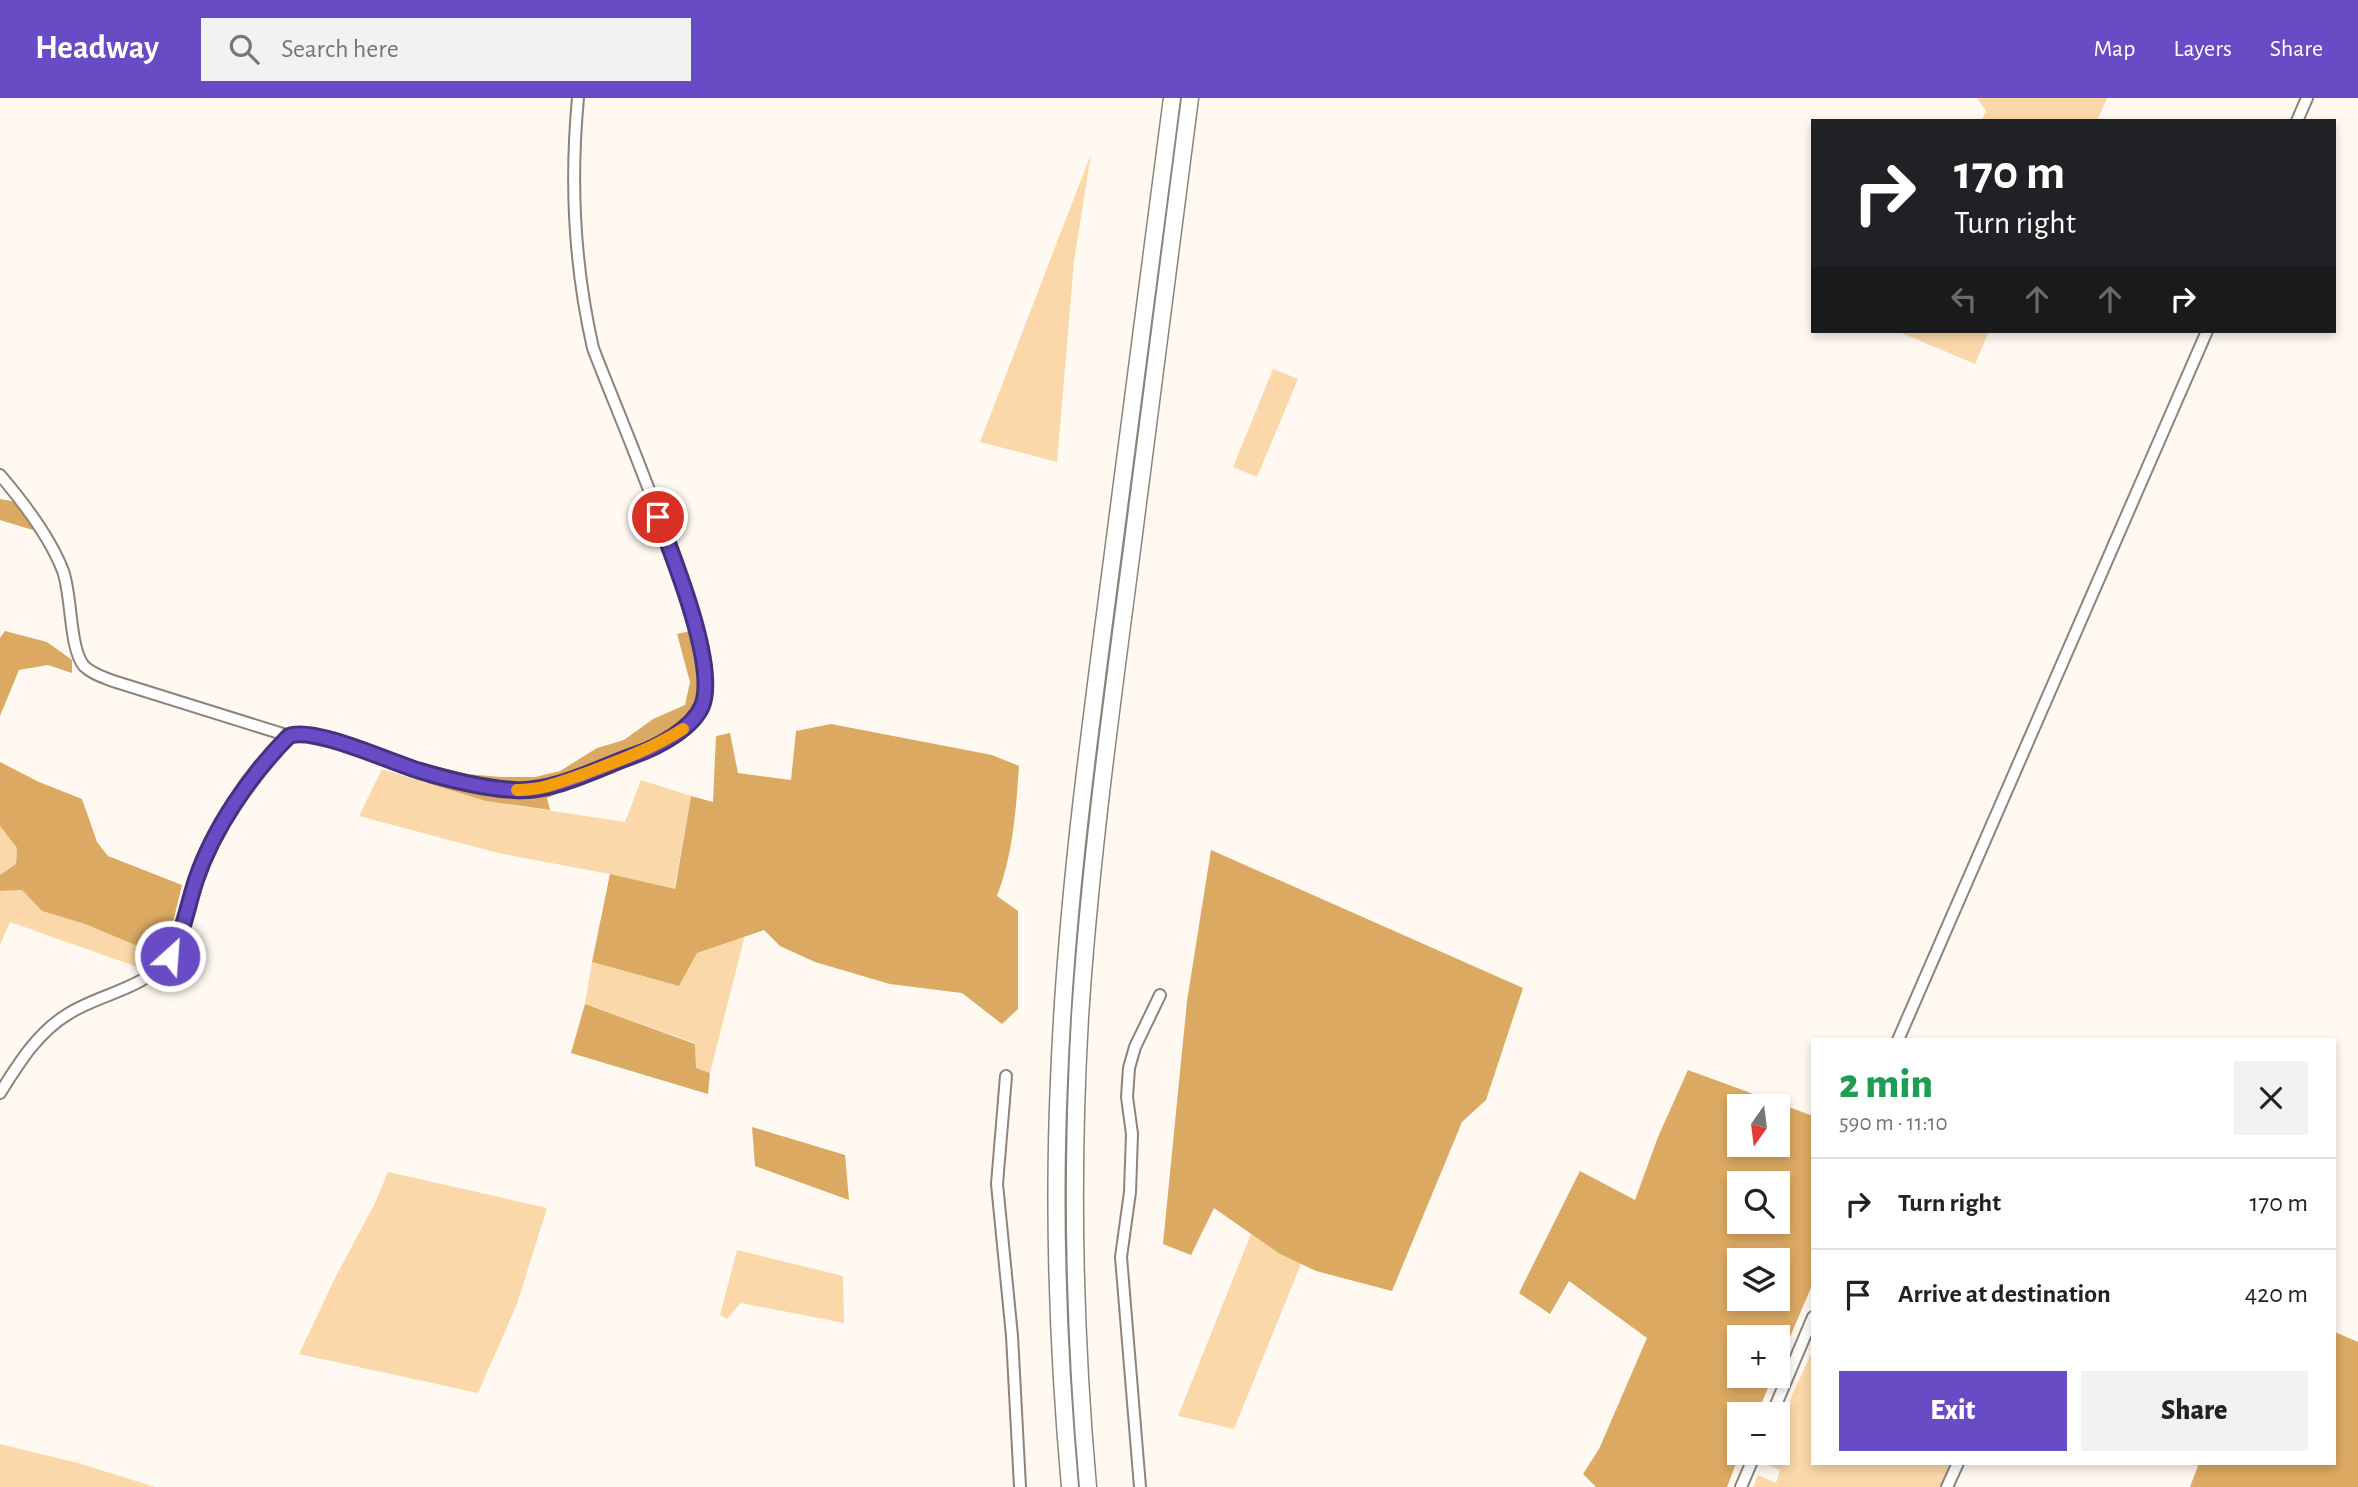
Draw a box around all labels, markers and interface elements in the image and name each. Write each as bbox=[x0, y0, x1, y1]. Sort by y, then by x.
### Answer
search box bbox=[201, 18, 691, 81]
icon: search bbox=[225, 30, 263, 68]
text: Headway bbox=[35, 32, 159, 65]
text: Search here bbox=[281, 36, 399, 62]
text: Map bbox=[2093, 37, 2135, 61]
text: Layers bbox=[2173, 37, 2232, 61]
text: Share bbox=[2270, 37, 2323, 61]
icon: right bbox=[1839, 147, 1930, 238]
text: 170 m bbox=[1954, 149, 2065, 198]
text: Turn right bbox=[1954, 207, 2076, 239]
icon: left bbox=[1945, 280, 1983, 318]
icon: ahead bbox=[2018, 280, 2056, 318]
icon: ahead bbox=[2091, 280, 2129, 318]
icon: right bbox=[2164, 280, 2202, 318]
pin bbox=[628, 487, 688, 547]
icon: arrive bbox=[639, 498, 677, 536]
position arrow bbox=[133, 919, 207, 993]
button: close bbox=[2234, 1061, 2308, 1135]
text: 2 min bbox=[1839, 1063, 1933, 1105]
north arrow bbox=[1727, 1094, 1790, 1157]
map controls bbox=[1727, 1094, 1790, 1465]
text: 590 m · 11:10 bbox=[1839, 1112, 1948, 1135]
button: search bbox=[1727, 1171, 1790, 1234]
icon: right bbox=[1839, 1185, 1877, 1223]
text: Turn right bbox=[1898, 1190, 2001, 1216]
text: 170 m bbox=[2249, 1190, 2308, 1216]
button: layers bbox=[1727, 1248, 1790, 1311]
icon: arrive bbox=[1839, 1276, 1877, 1314]
text: Arrive at destination bbox=[1898, 1281, 2111, 1307]
text: 420 m bbox=[2245, 1281, 2308, 1307]
button: + bbox=[1727, 1325, 1790, 1388]
button: Exit bbox=[1839, 1371, 2067, 1451]
button: Share bbox=[2081, 1371, 2308, 1451]
button: − bbox=[1727, 1402, 1790, 1465]

